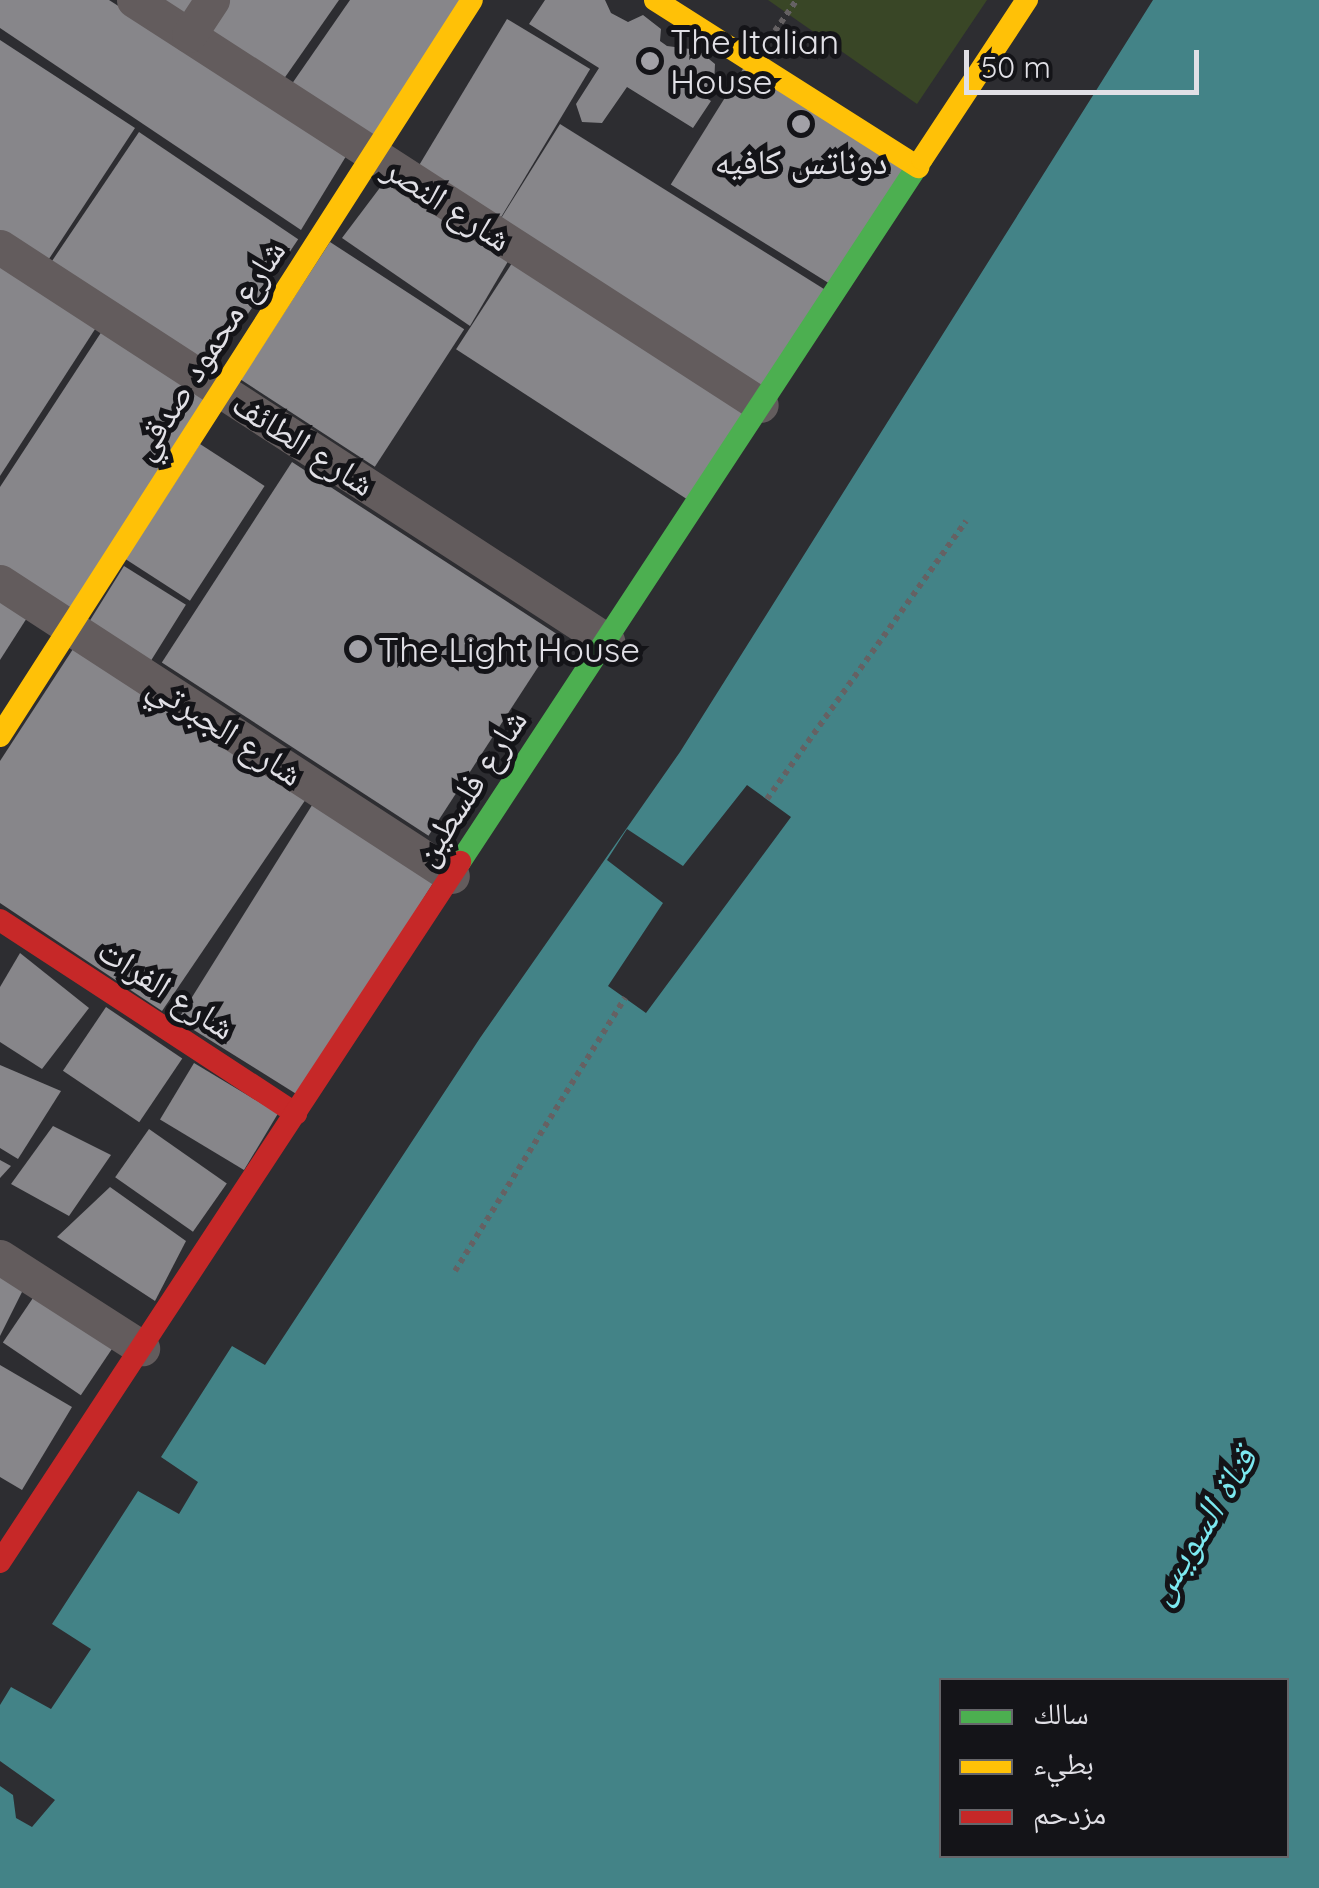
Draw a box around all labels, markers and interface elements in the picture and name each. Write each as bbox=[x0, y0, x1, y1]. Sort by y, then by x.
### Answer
place label: The Italian House bbox=[670, 20, 839, 102]
scale bar bbox=[969, 30, 1204, 92]
text: 50 m bbox=[981, 48, 1051, 86]
marker: The Italian House bbox=[639, 50, 661, 72]
marker: دوناتس كافيه bbox=[790, 113, 812, 135]
place label: دوناتس كافيه bbox=[714, 140, 888, 182]
street label: شارع النصر bbox=[376, 146, 520, 260]
street label: شارع محمود صدقي bbox=[120, 231, 294, 467]
street label: شارع الطائف bbox=[225, 382, 383, 504]
place label: The Light House bbox=[378, 628, 640, 670]
marker: The Light House bbox=[347, 638, 369, 660]
street label: شارع الجبرتي bbox=[141, 664, 311, 794]
street label: شارع فلسطين bbox=[403, 701, 535, 873]
street label: شارع الفرات bbox=[91, 928, 243, 1048]
water label: قناة السويس bbox=[1135, 1439, 1267, 1611]
legend bbox=[939, 1678, 1289, 1858]
text: سالك bbox=[1033, 1694, 1089, 1732]
text: بطيء bbox=[1033, 1744, 1094, 1782]
text: مزدحم bbox=[1033, 1794, 1106, 1832]

